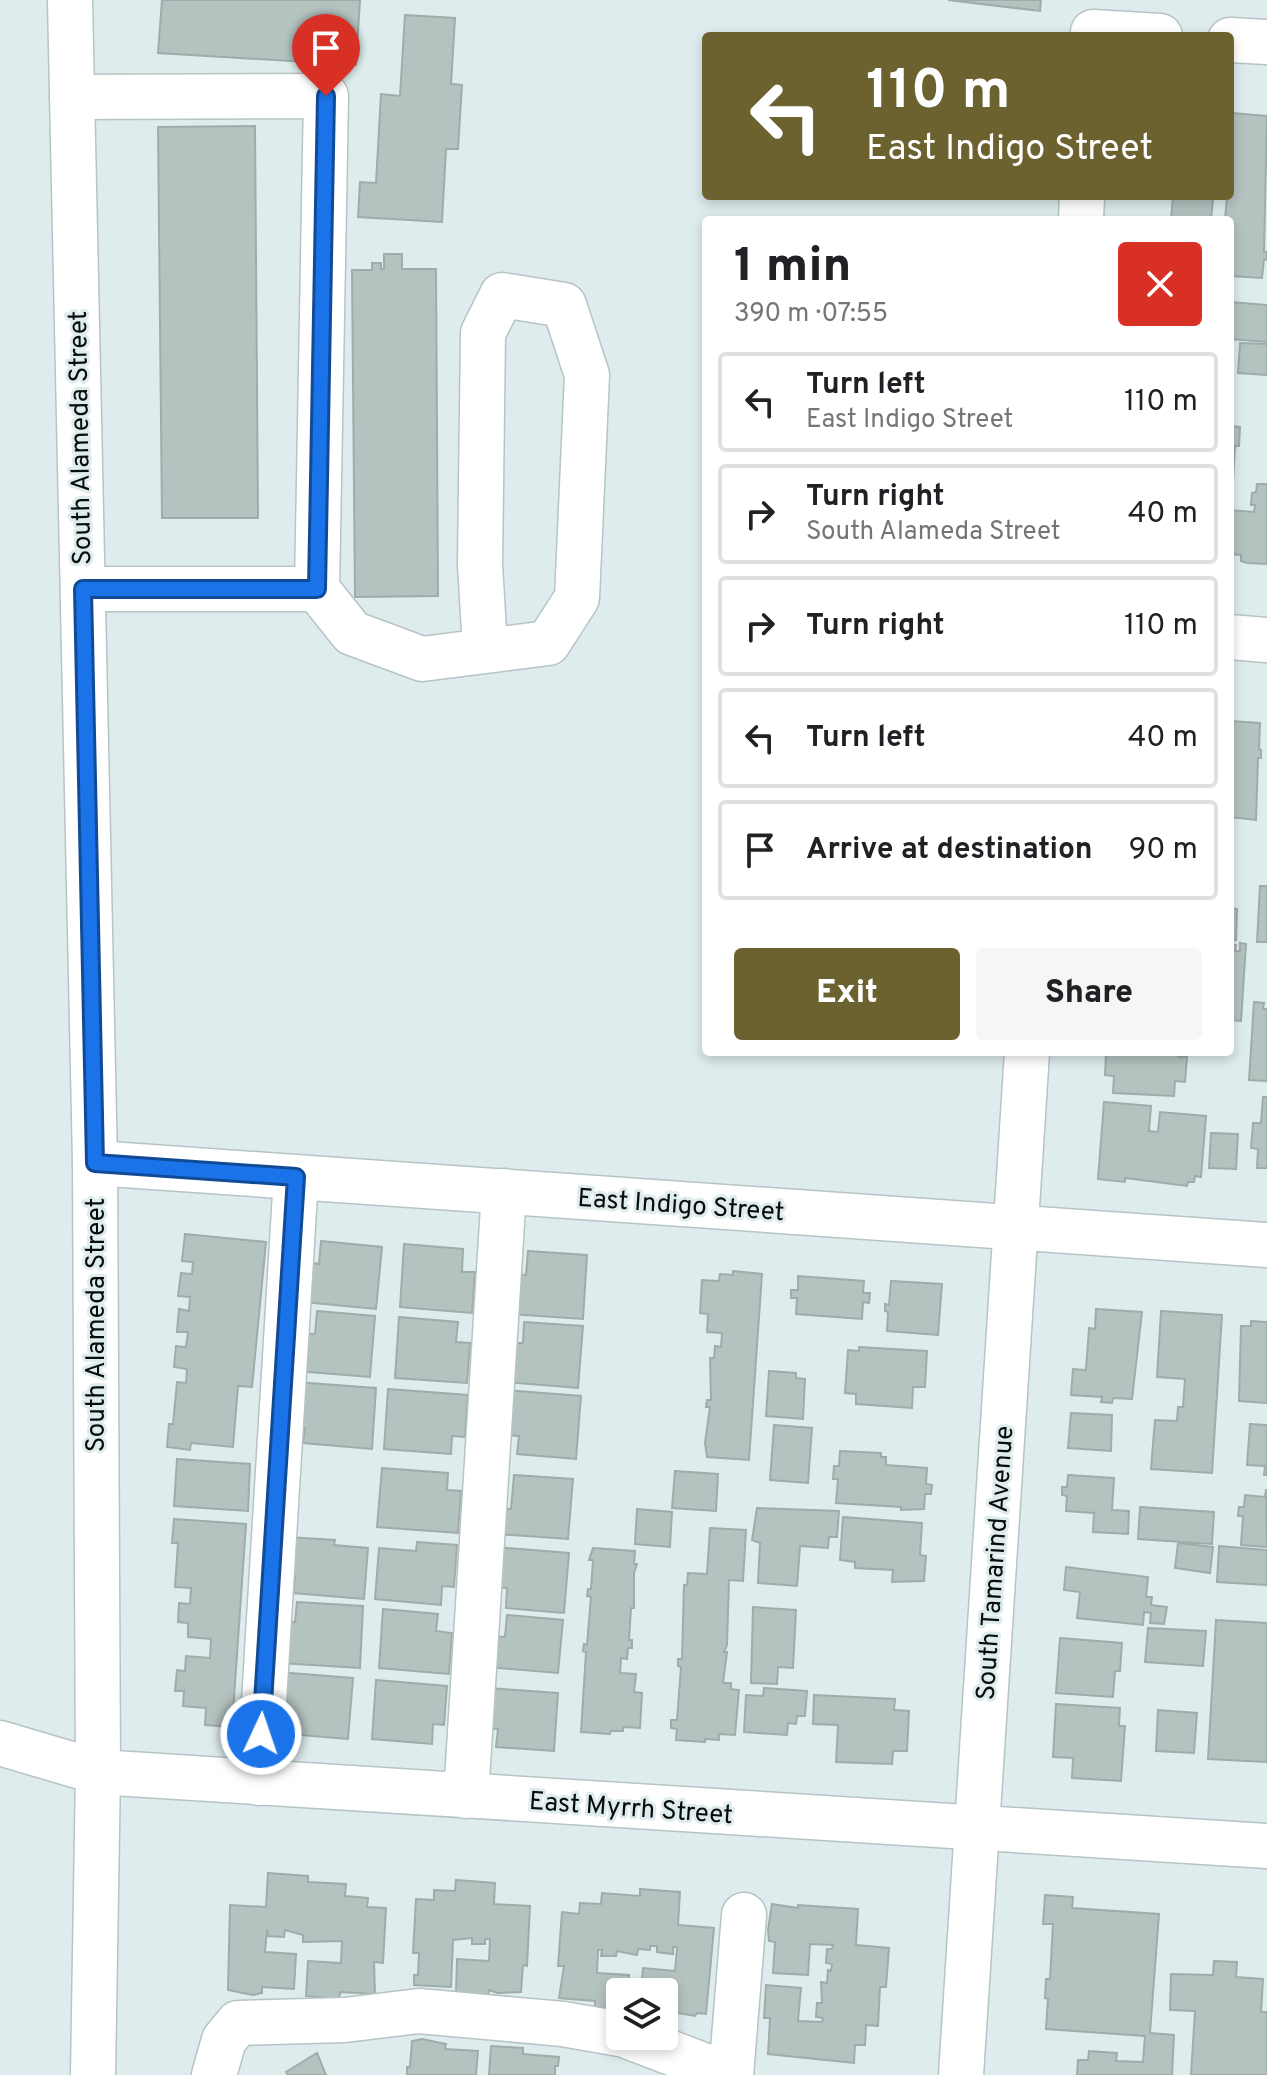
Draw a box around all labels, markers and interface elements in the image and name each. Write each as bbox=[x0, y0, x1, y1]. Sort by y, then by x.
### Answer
pin bbox=[292, 14.0, 360, 96]
icon: arrive bbox=[304, 26, 348, 70]
text: 110 m bbox=[866, 58, 1011, 128]
icon: left bbox=[734, 64, 838, 168]
text: East Indigo Street bbox=[866, 127, 1153, 173]
text: 1 min bbox=[734, 238, 851, 298]
button: close bbox=[1118, 242, 1202, 326]
text: 390 m · 07:55 bbox=[734, 298, 888, 331]
street label: South Alameda Street bbox=[63, 310, 100, 566]
text: Turn left bbox=[806, 367, 926, 404]
icon: left bbox=[738, 380, 782, 424]
text: 110 m bbox=[1124, 384, 1198, 421]
text: East Indigo Street bbox=[806, 404, 1013, 437]
text: Turn right bbox=[806, 479, 944, 516]
icon: right bbox=[738, 492, 782, 536]
text: 40 m bbox=[1128, 496, 1198, 533]
text: South Alameda Street bbox=[806, 516, 1061, 549]
icon: right bbox=[738, 604, 782, 648]
text: Turn right bbox=[806, 608, 944, 645]
text: 110 m bbox=[1124, 608, 1198, 645]
icon: left bbox=[738, 716, 782, 760]
text: Turn left bbox=[806, 720, 926, 757]
text: 40 m bbox=[1128, 720, 1198, 757]
icon: arrive bbox=[738, 828, 782, 872]
text: Arrive at destination bbox=[806, 832, 1092, 869]
text: 90 m bbox=[1129, 832, 1198, 869]
button: Exit bbox=[734, 948, 960, 1040]
button: Share bbox=[976, 948, 1202, 1040]
street label: East Indigo Street bbox=[576, 1183, 785, 1230]
street label: South Alameda Street bbox=[81, 1198, 114, 1452]
street label: South Tamarind Avenue bbox=[970, 1425, 1023, 1702]
position arrow bbox=[219, 1692, 303, 1776]
street label: East Myrrh Street bbox=[528, 1786, 734, 1833]
map controls bbox=[606, 1978, 678, 2050]
button: layers bbox=[606, 1978, 678, 2050]

